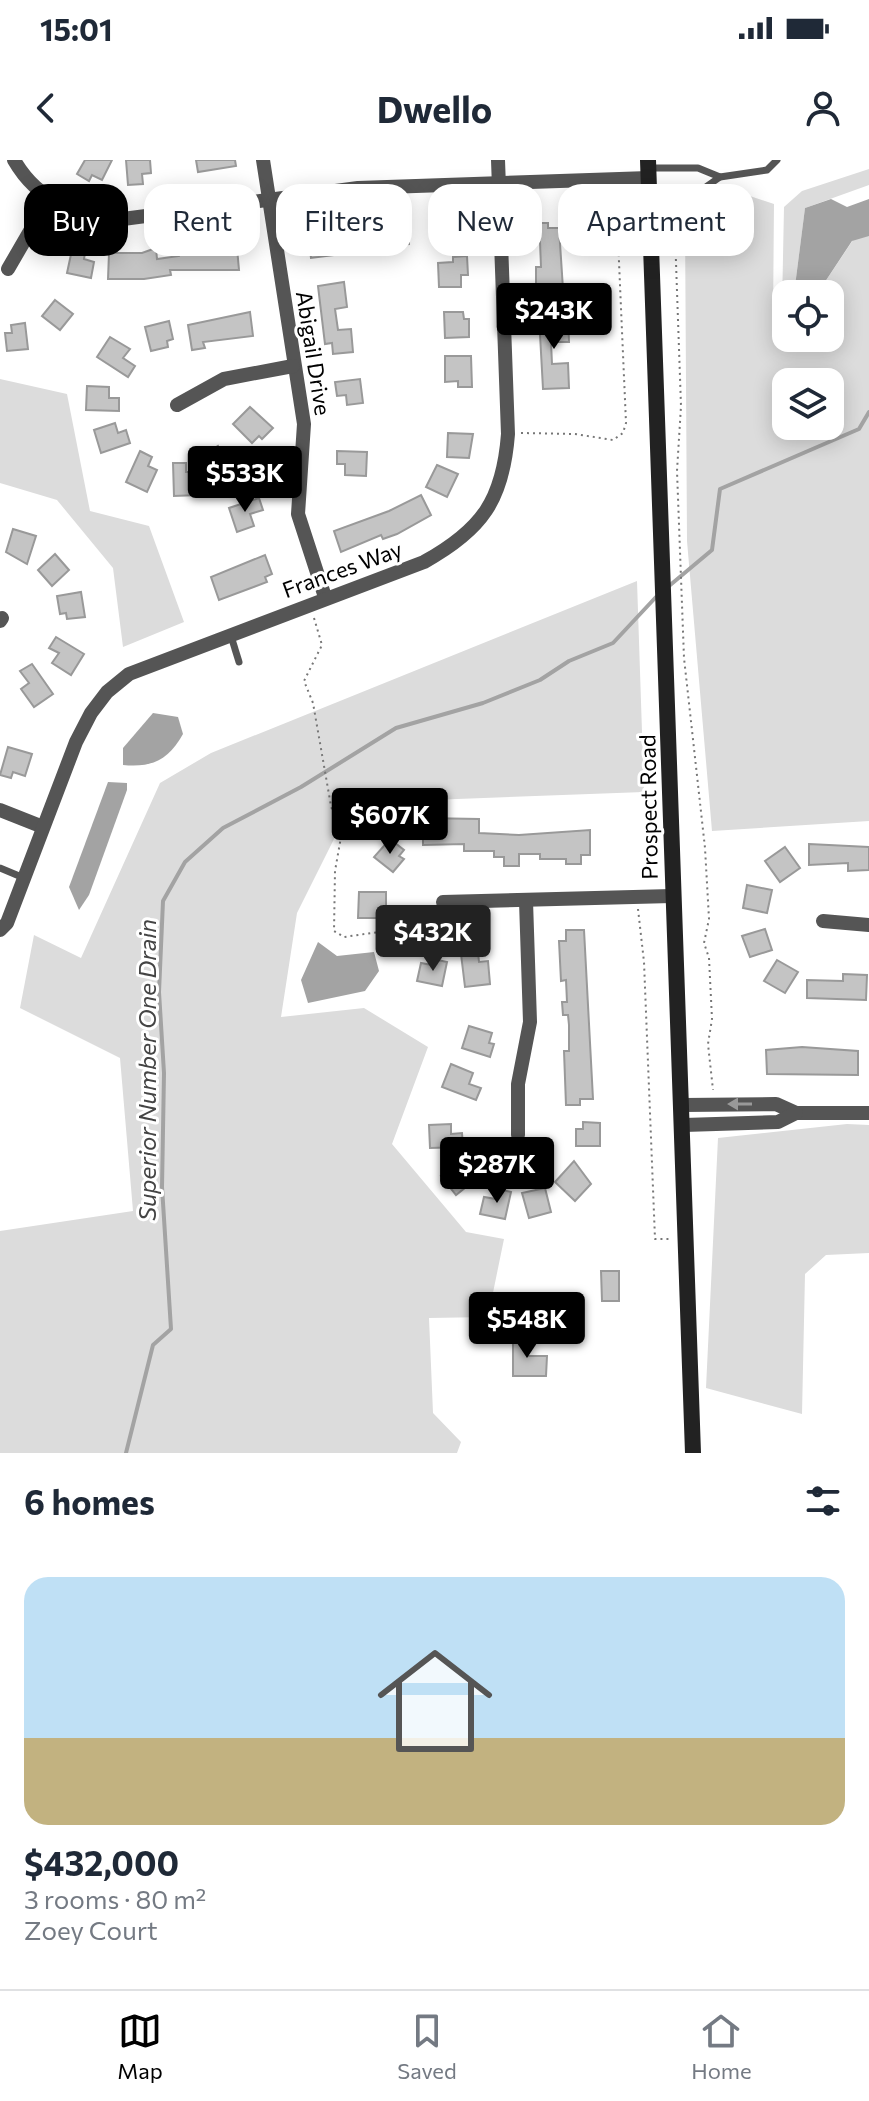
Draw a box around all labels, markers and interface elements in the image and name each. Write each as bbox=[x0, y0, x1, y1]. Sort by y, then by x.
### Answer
text: 15:01 bbox=[40, 10, 113, 47]
icon: back bbox=[24, 86, 68, 130]
text: Dwello bbox=[377, 86, 492, 130]
icon: person bbox=[801, 86, 845, 130]
chip: Buy bbox=[24, 184, 128, 256]
chip: Rent bbox=[144, 184, 260, 256]
chip: Filters bbox=[276, 184, 412, 256]
chip: New bbox=[428, 184, 542, 256]
chip: Apartment bbox=[558, 184, 754, 256]
map controls bbox=[772, 280, 844, 440]
button: locate bbox=[772, 280, 844, 352]
pin: $243K bbox=[498, 283, 610, 351]
street label: Abigail Drive bbox=[291, 289, 337, 417]
text: $243K bbox=[515, 293, 593, 324]
button: layers bbox=[772, 368, 844, 440]
pin: $533K bbox=[189, 446, 301, 514]
text: $533K bbox=[206, 456, 284, 487]
street label: Frances Way bbox=[278, 535, 406, 603]
street label: Prospect Road bbox=[633, 734, 663, 880]
pin: $607K bbox=[334, 788, 446, 856]
text: $607K bbox=[350, 798, 430, 829]
pin: $432K bbox=[377, 905, 489, 973]
text: $432K bbox=[394, 915, 472, 946]
water label: Superior Number One Drain bbox=[132, 919, 161, 1221]
one-way arrow bbox=[727, 1098, 752, 1110]
pin: $287K bbox=[441, 1137, 553, 1205]
text: $287K bbox=[458, 1147, 536, 1178]
pin: $548K bbox=[471, 1292, 583, 1360]
text: $548K bbox=[487, 1302, 567, 1333]
icon: filters bbox=[801, 1479, 845, 1523]
text: 6 homes bbox=[24, 1480, 155, 1522]
icon: home bbox=[363, 1629, 507, 1773]
text: $432,000 bbox=[24, 1841, 179, 1883]
text: 3 rooms · 80 m² bbox=[24, 1883, 206, 1914]
text: Zoey Court bbox=[24, 1914, 158, 1945]
tab: Map bbox=[117, 2009, 163, 2084]
tab: Saved bbox=[397, 2009, 457, 2084]
tab: Home bbox=[691, 2009, 752, 2084]

